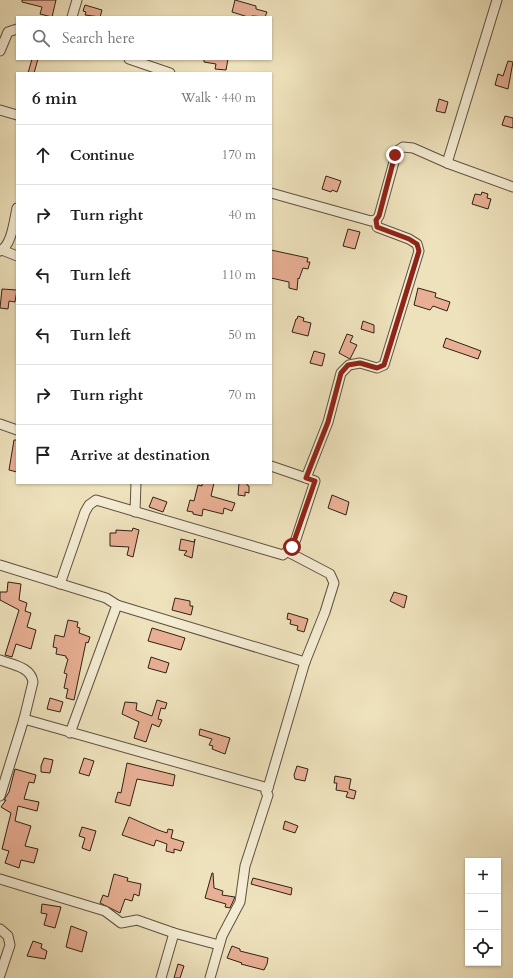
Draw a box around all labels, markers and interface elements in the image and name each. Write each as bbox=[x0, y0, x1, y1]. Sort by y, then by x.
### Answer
search box bbox=[16, 16, 272, 60]
icon: search bbox=[30, 27, 52, 49]
text: Search here bbox=[62, 28, 135, 48]
text: 6 min bbox=[32, 87, 77, 110]
text: Walk · 440 m bbox=[181, 89, 256, 107]
icon: ahead bbox=[32, 144, 54, 166]
text: Continue bbox=[70, 145, 135, 165]
text: 170 m bbox=[222, 146, 256, 164]
route end bbox=[386, 146, 404, 164]
icon: right bbox=[32, 204, 54, 226]
text: Turn right bbox=[70, 205, 143, 225]
text: 40 m bbox=[228, 206, 256, 224]
icon: left bbox=[32, 264, 54, 286]
text: Turn left bbox=[70, 265, 131, 285]
text: 110 m bbox=[222, 266, 256, 284]
icon: left bbox=[32, 324, 54, 346]
text: Turn left bbox=[70, 325, 131, 345]
text: 50 m bbox=[228, 326, 256, 344]
icon: right bbox=[32, 384, 54, 406]
text: Turn right bbox=[70, 385, 143, 405]
text: 70 m bbox=[228, 386, 256, 404]
icon: arrive bbox=[32, 444, 54, 466]
text: Arrive at destination bbox=[70, 445, 210, 465]
route start bbox=[283, 538, 301, 556]
map controls bbox=[465, 858, 501, 966]
button: + bbox=[465, 858, 501, 894]
button: − bbox=[465, 894, 501, 930]
button: locate bbox=[465, 930, 501, 966]

